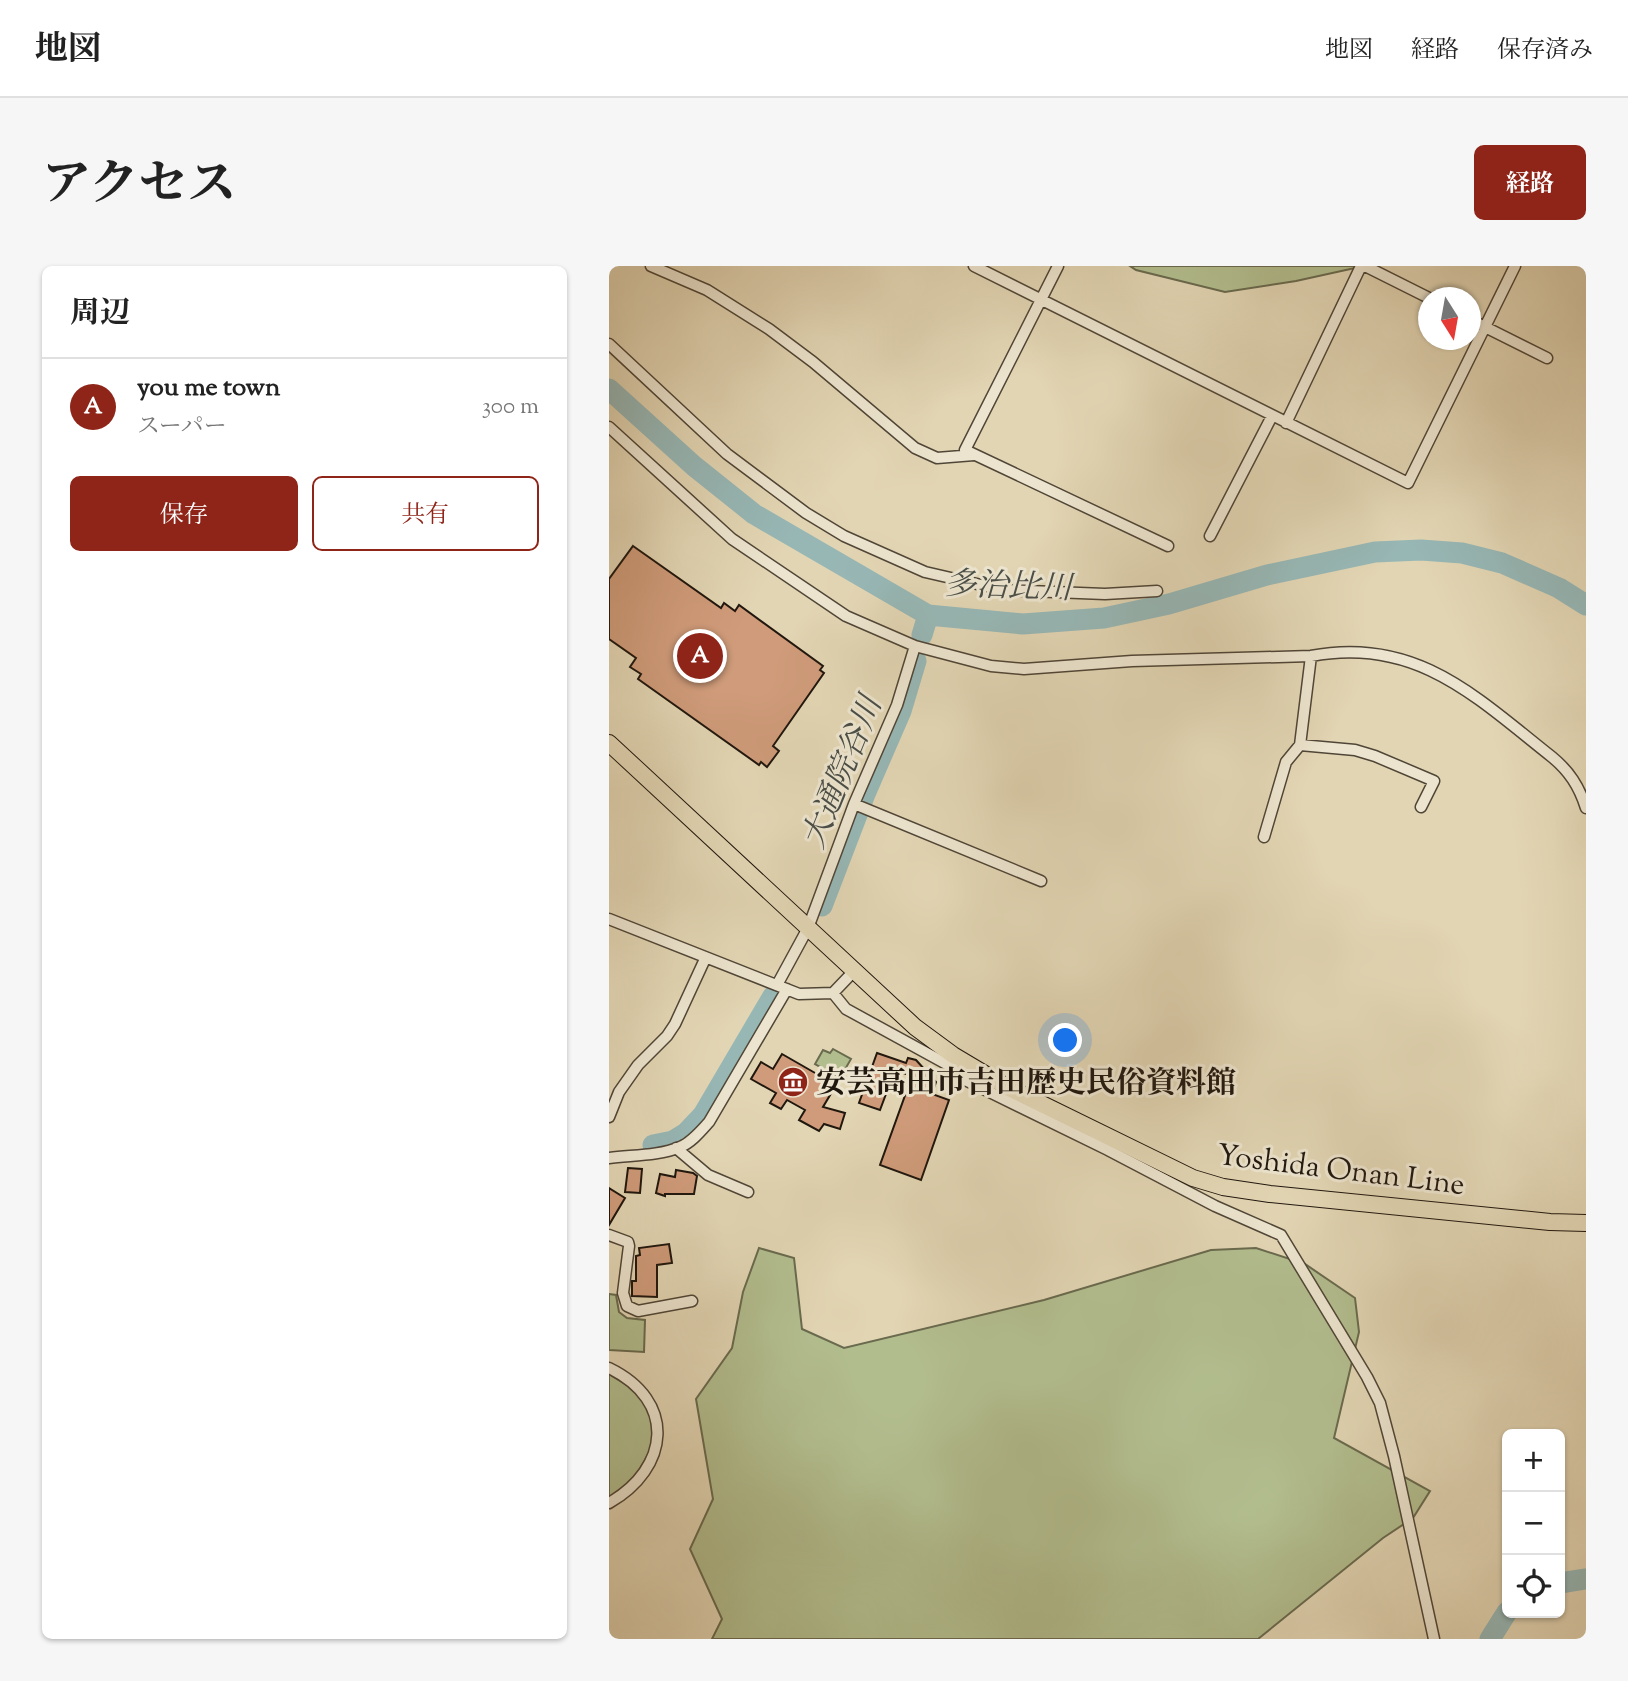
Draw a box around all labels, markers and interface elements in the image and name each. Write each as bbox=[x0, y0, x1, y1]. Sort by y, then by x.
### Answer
text: 地図 bbox=[35, 27, 101, 75]
text: 地図 bbox=[1325, 34, 1373, 68]
text: 経路 bbox=[1411, 34, 1459, 68]
text: 保存済み bbox=[1497, 34, 1593, 68]
button: 経路 bbox=[1474, 145, 1586, 220]
text: アクセス bbox=[42, 152, 237, 222]
north arrow bbox=[1418, 287, 1481, 350]
text: 周辺 bbox=[70, 293, 130, 336]
text: you me town bbox=[137, 370, 280, 407]
text: A bbox=[84, 391, 102, 424]
text: 300 m bbox=[482, 391, 539, 424]
text: スーパー bbox=[137, 411, 227, 444]
button: 保存 bbox=[70, 476, 298, 551]
button: 共有 bbox=[312, 476, 539, 551]
water label: 多治比川 bbox=[943, 563, 1076, 613]
pin: A bbox=[677, 630, 723, 682]
water label: 大通院谷川 bbox=[792, 688, 896, 856]
your location bbox=[1048, 1023, 1082, 1057]
place label: 安芸高田市吉田歴史民俗資料館 bbox=[816, 1063, 1236, 1106]
museum icon: 安芸高田市吉田歴史民俗資料館 bbox=[776, 1065, 810, 1099]
street label: Yoshida Onan Line bbox=[1214, 1135, 1467, 1208]
map controls bbox=[1502, 1429, 1565, 1618]
button: + bbox=[1502, 1429, 1565, 1492]
button: − bbox=[1502, 1492, 1565, 1555]
button: locate bbox=[1502, 1555, 1565, 1618]

